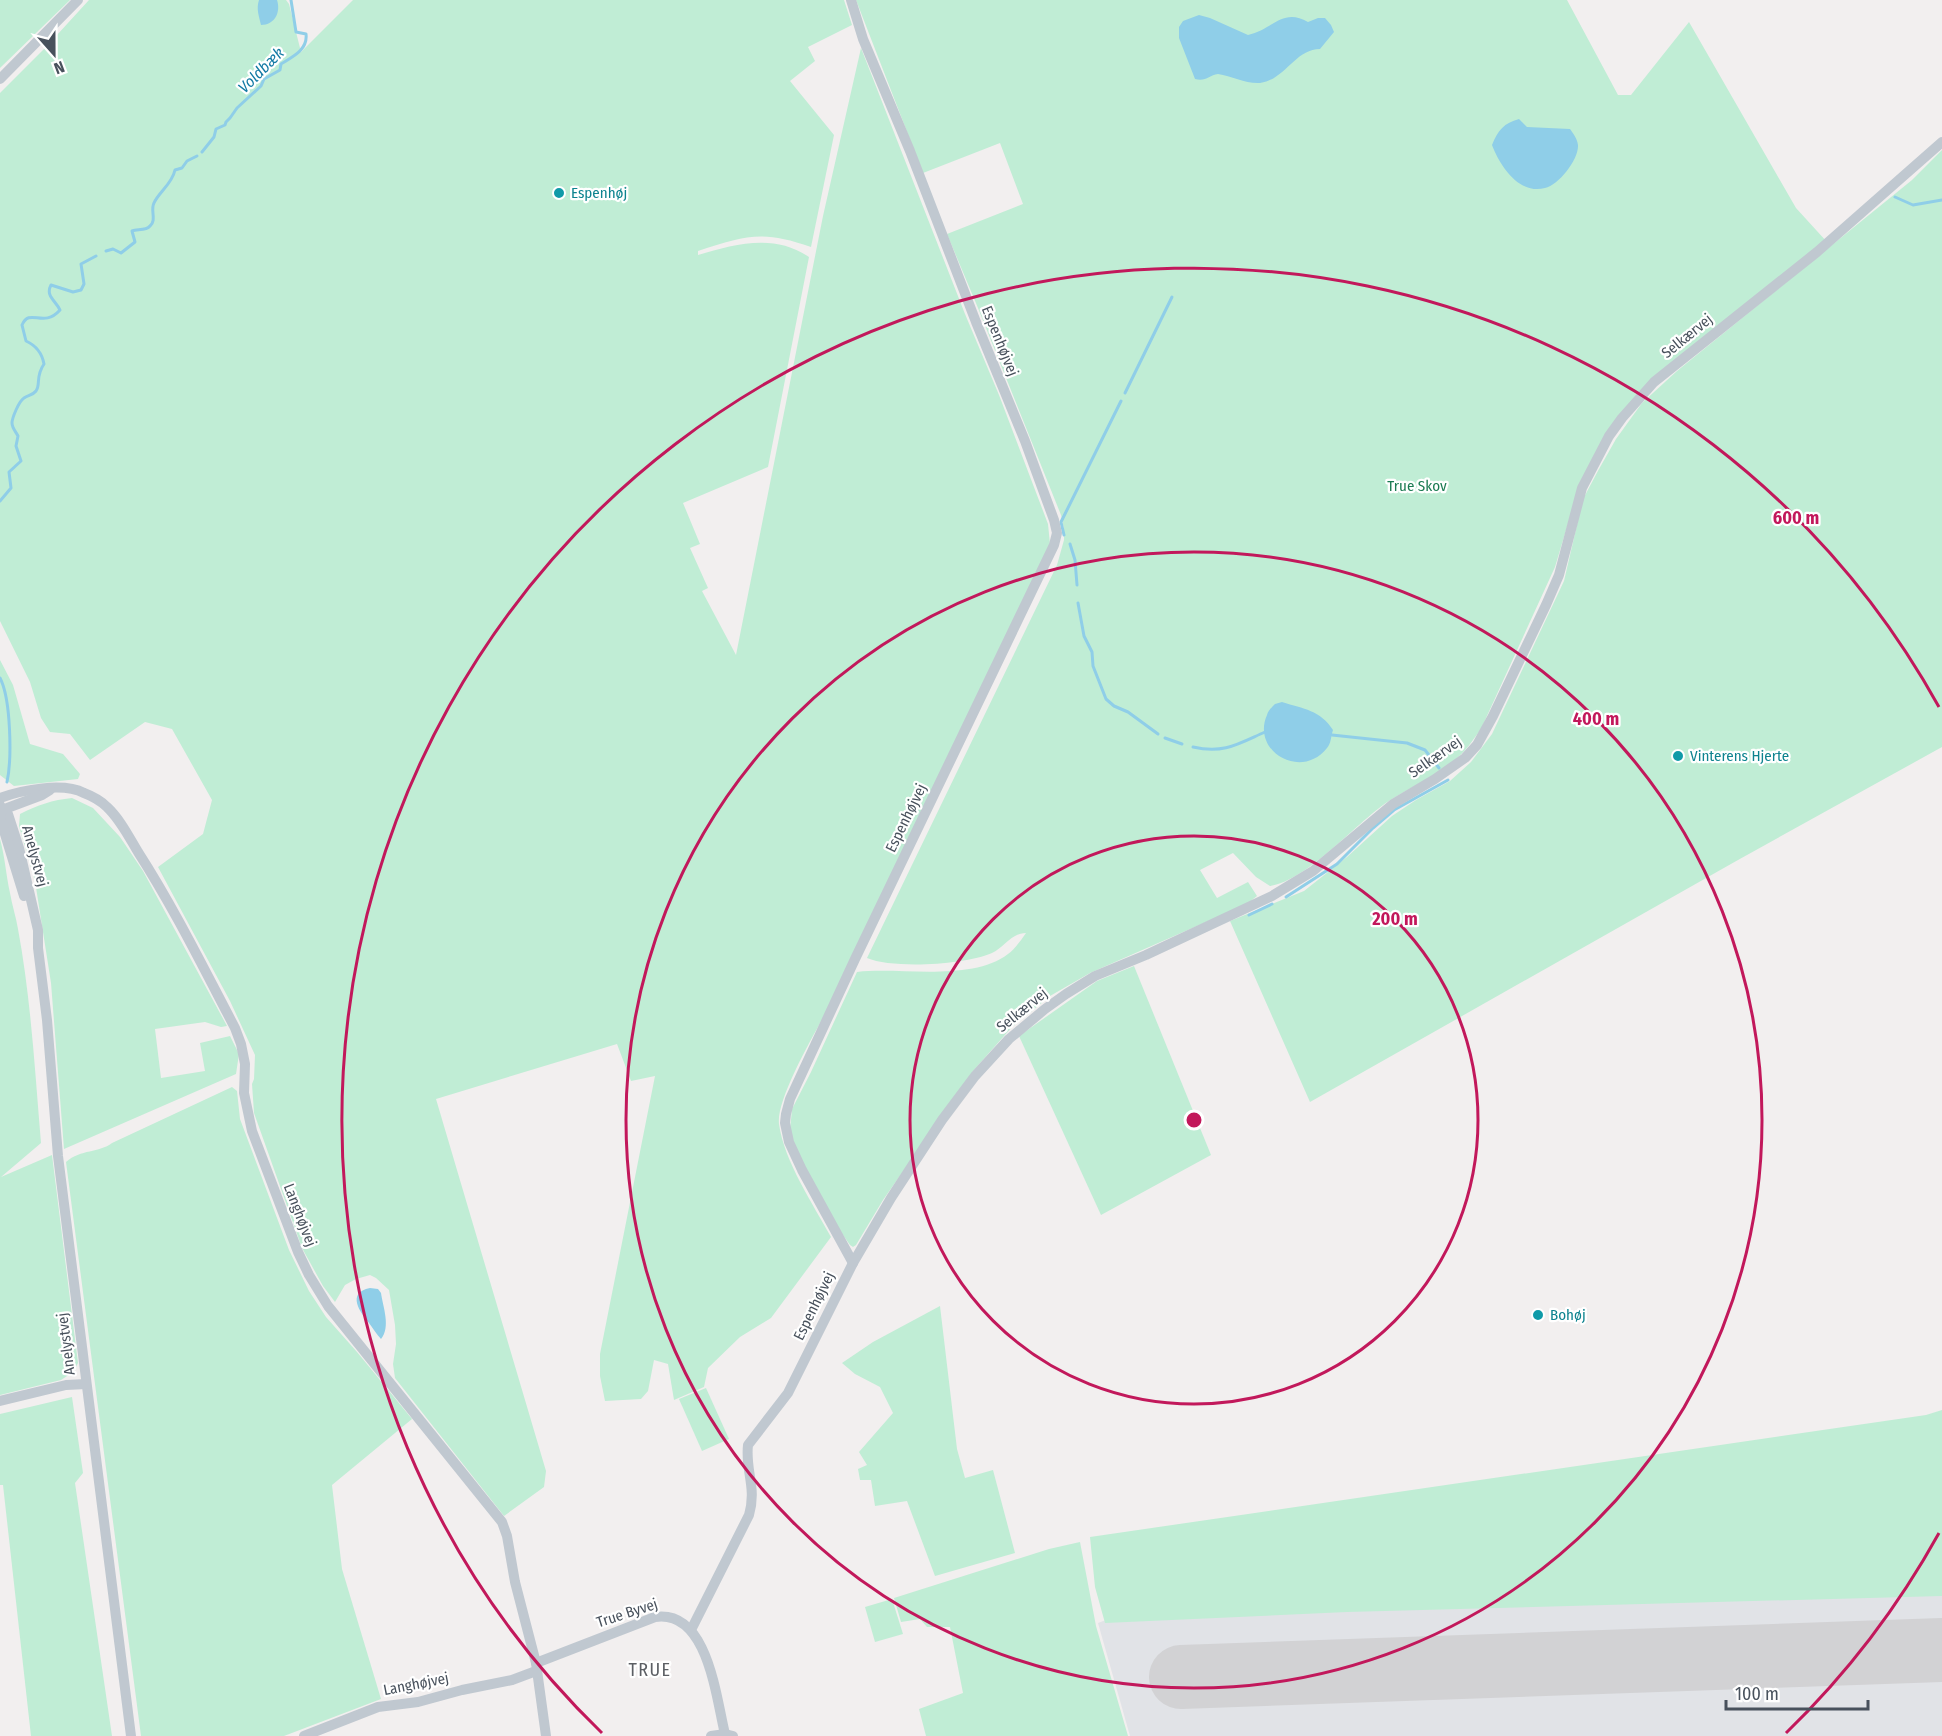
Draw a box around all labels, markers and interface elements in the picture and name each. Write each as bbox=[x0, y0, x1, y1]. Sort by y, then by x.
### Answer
north arrow bbox=[24, 24, 84, 84]
water label: Voldbæk bbox=[234, 43, 288, 97]
text: N bbox=[51, 57, 67, 78]
place label: Espenhøj bbox=[571, 184, 627, 202]
marker: Espenhøj bbox=[552, 186, 566, 200]
street label: Espenhøjvej bbox=[978, 303, 1022, 379]
street label: Selkærvej bbox=[1658, 310, 1716, 362]
park label: True Skov bbox=[1387, 477, 1447, 495]
text: 600 m bbox=[1773, 507, 1819, 529]
text: 400 m bbox=[1573, 708, 1619, 730]
street label: Selkærvej bbox=[1405, 732, 1465, 782]
place label: Vinterens Hjerte bbox=[1690, 747, 1789, 765]
marker: Vinterens Hjerte bbox=[1671, 749, 1685, 763]
street label: Espenhøjvej bbox=[882, 781, 930, 855]
street label: Anelystvej bbox=[18, 823, 52, 889]
text: 200 m bbox=[1371, 908, 1418, 930]
street label: Selkærvej bbox=[993, 984, 1051, 1036]
centre of rings bbox=[1184, 1110, 1204, 1130]
street label: Langhøjvej bbox=[280, 1181, 320, 1249]
street label: Espenhøjvej bbox=[790, 1269, 838, 1343]
place label: Bohøj bbox=[1550, 1306, 1586, 1324]
marker: Bohøj bbox=[1531, 1308, 1545, 1322]
street label: Anelystvej bbox=[53, 1312, 79, 1376]
street label: True Byvej bbox=[594, 1595, 660, 1631]
district label: TRUE bbox=[628, 1659, 672, 1681]
street label: Langhøjvej bbox=[382, 1669, 450, 1699]
scale bar bbox=[1726, 1673, 1868, 1711]
text: 100 m bbox=[1735, 1683, 1779, 1705]

